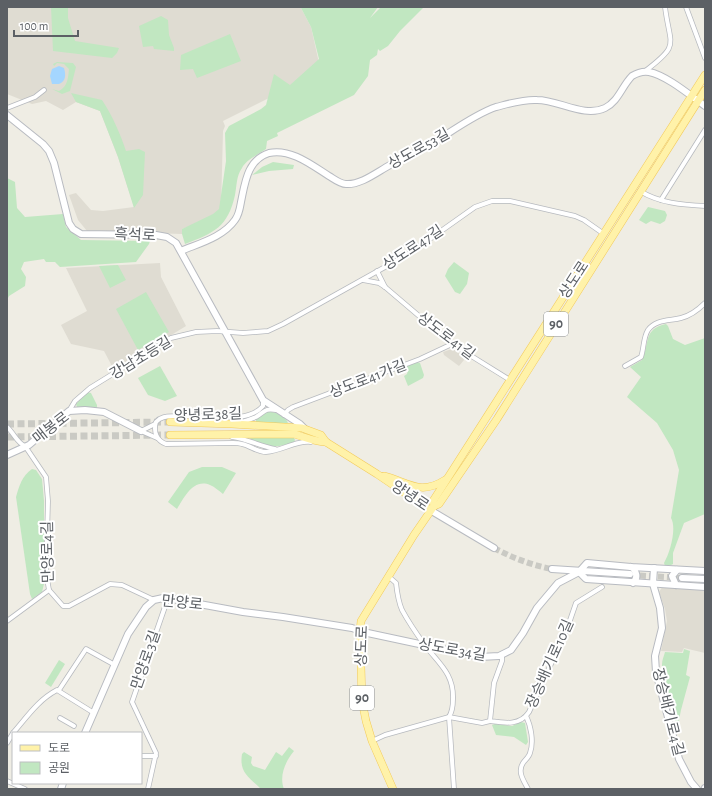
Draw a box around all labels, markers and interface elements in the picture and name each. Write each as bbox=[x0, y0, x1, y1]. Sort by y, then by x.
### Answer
scale bar bbox=[14, 12, 78, 38]
text: 100 m bbox=[20, 20, 48, 32]
street label: 상도로53길 bbox=[385, 125, 452, 172]
street label: 상도로47길 bbox=[380, 222, 446, 273]
street label: 흑석로 bbox=[114, 225, 156, 244]
street label: 상도로 bbox=[556, 258, 592, 301]
street label: 상도로41길 bbox=[415, 309, 478, 362]
road number: 90 bbox=[544, 312, 568, 336]
street label: 강남초등길 bbox=[107, 333, 174, 382]
street label: 상도로41가길 bbox=[327, 356, 409, 401]
street label: 양녕로38길 bbox=[173, 405, 242, 424]
street label: 매봉로 bbox=[29, 409, 72, 447]
street label: 양녕로 bbox=[389, 477, 432, 514]
street label: 만양로4길 bbox=[39, 521, 56, 583]
street label: 만양로 bbox=[161, 592, 203, 613]
street label: 장승배기로10길 bbox=[523, 617, 576, 711]
street label: 상도로 bbox=[353, 625, 370, 667]
street label: 만양로3길 bbox=[128, 628, 163, 691]
street label: 상도로34길 bbox=[417, 636, 487, 663]
street label: 장승배기로4길 bbox=[650, 666, 687, 757]
road number: 90 bbox=[350, 686, 374, 710]
legend bbox=[12, 732, 142, 784]
text: 도로 bbox=[48, 742, 70, 754]
text: 공원 bbox=[48, 762, 70, 774]

